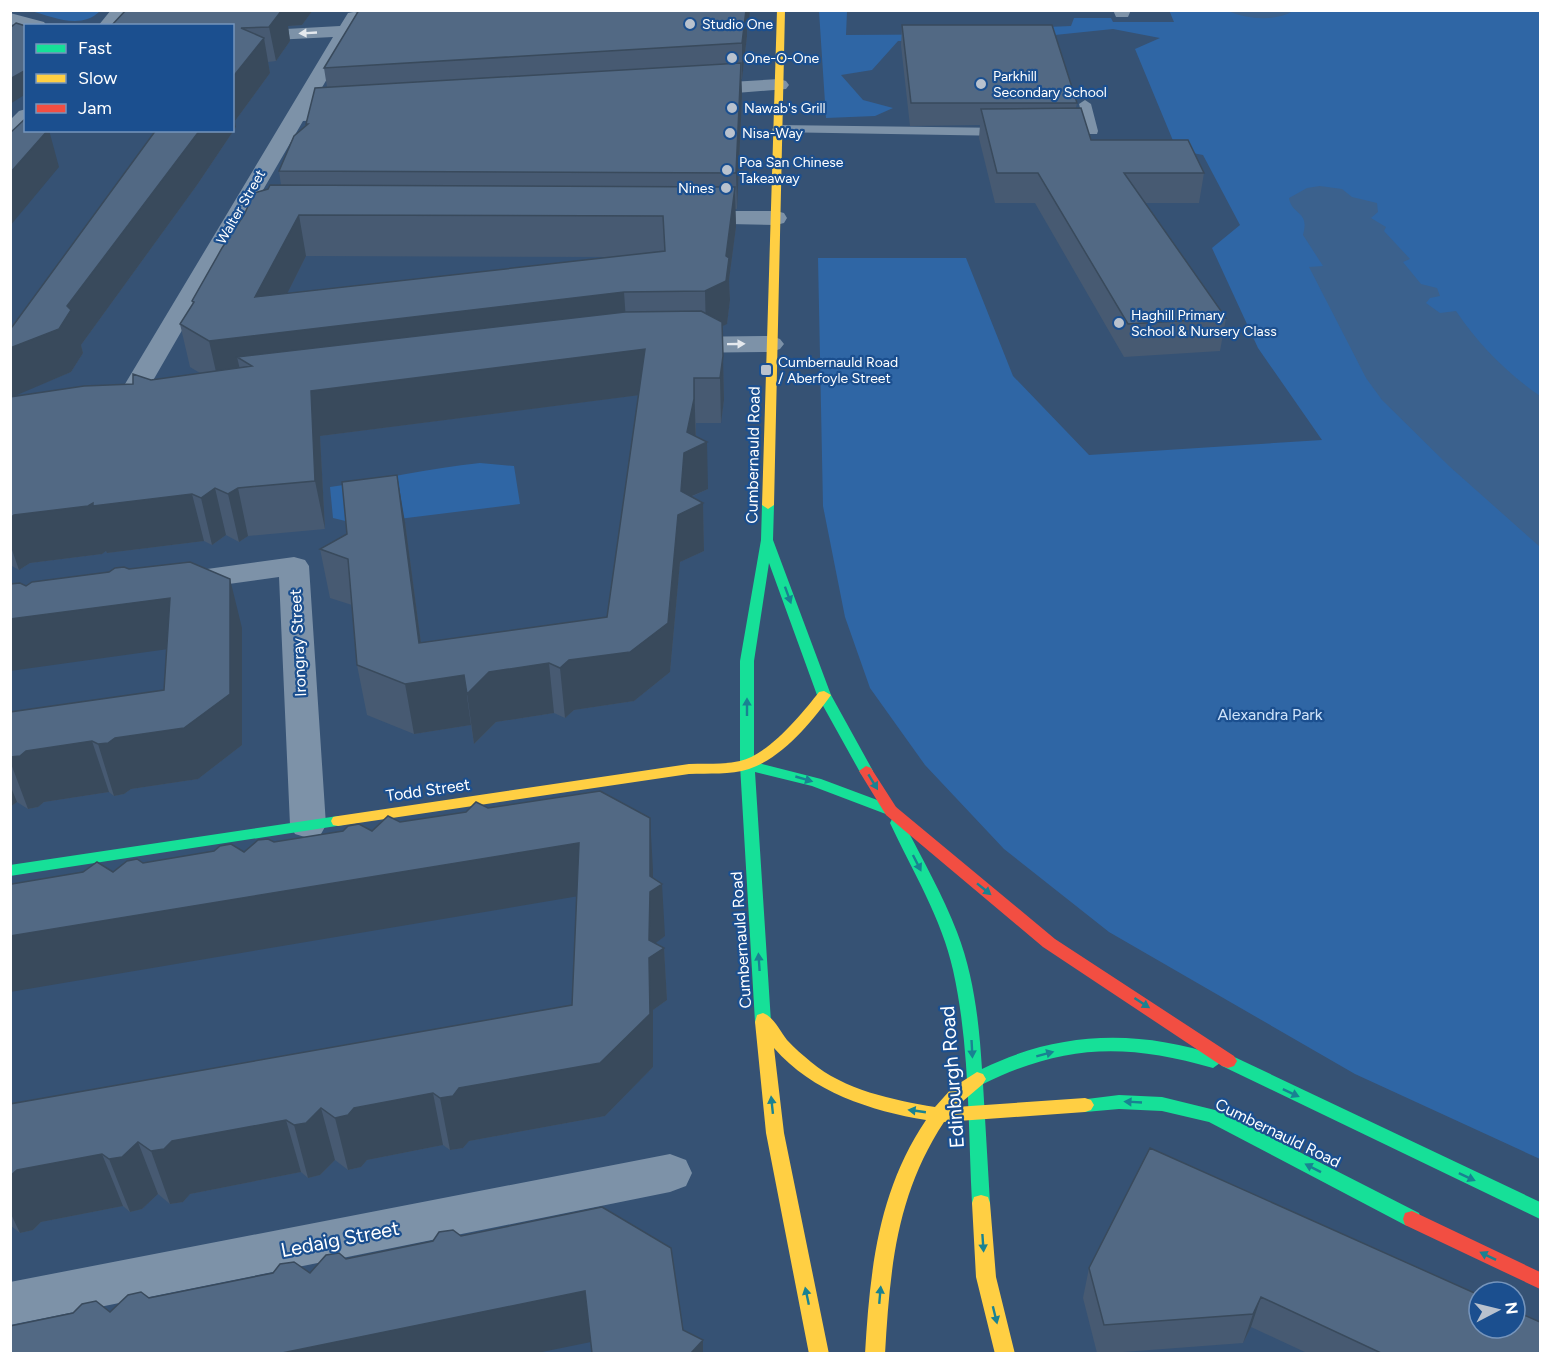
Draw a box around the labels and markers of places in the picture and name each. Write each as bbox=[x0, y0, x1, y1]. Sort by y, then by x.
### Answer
place label: Studio One bbox=[702, 16, 773, 33]
marker: Studio One bbox=[683, 17, 697, 31]
place label: One-O-One bbox=[744, 50, 820, 67]
marker: One-O-One bbox=[725, 51, 739, 65]
place label: Parkhill Secondary School bbox=[993, 68, 1107, 101]
marker: Parkhill Secondary School bbox=[974, 77, 988, 91]
place label: Nawab's Grill bbox=[744, 100, 826, 117]
marker: Nawab's Grill bbox=[725, 101, 739, 115]
place label: Nisa-Way bbox=[742, 125, 803, 142]
marker: Nisa-Way bbox=[723, 126, 737, 140]
place label: Poa San Chinese Takeaway bbox=[739, 154, 844, 187]
marker: Poa San Chinese Takeaway bbox=[720, 163, 734, 177]
place label: Nines bbox=[678, 180, 714, 197]
marker: Nines bbox=[719, 181, 733, 195]
place label: Haghill Primary School & Nursery Class bbox=[1131, 307, 1277, 340]
marker: Haghill Primary School & Nursery Class bbox=[1112, 316, 1126, 330]
place label: Cumbernauld Road / Aberfoyle Street bbox=[778, 354, 898, 387]
marker: Cumbernauld Road / Aberfoyle Street bbox=[759, 363, 773, 377]

